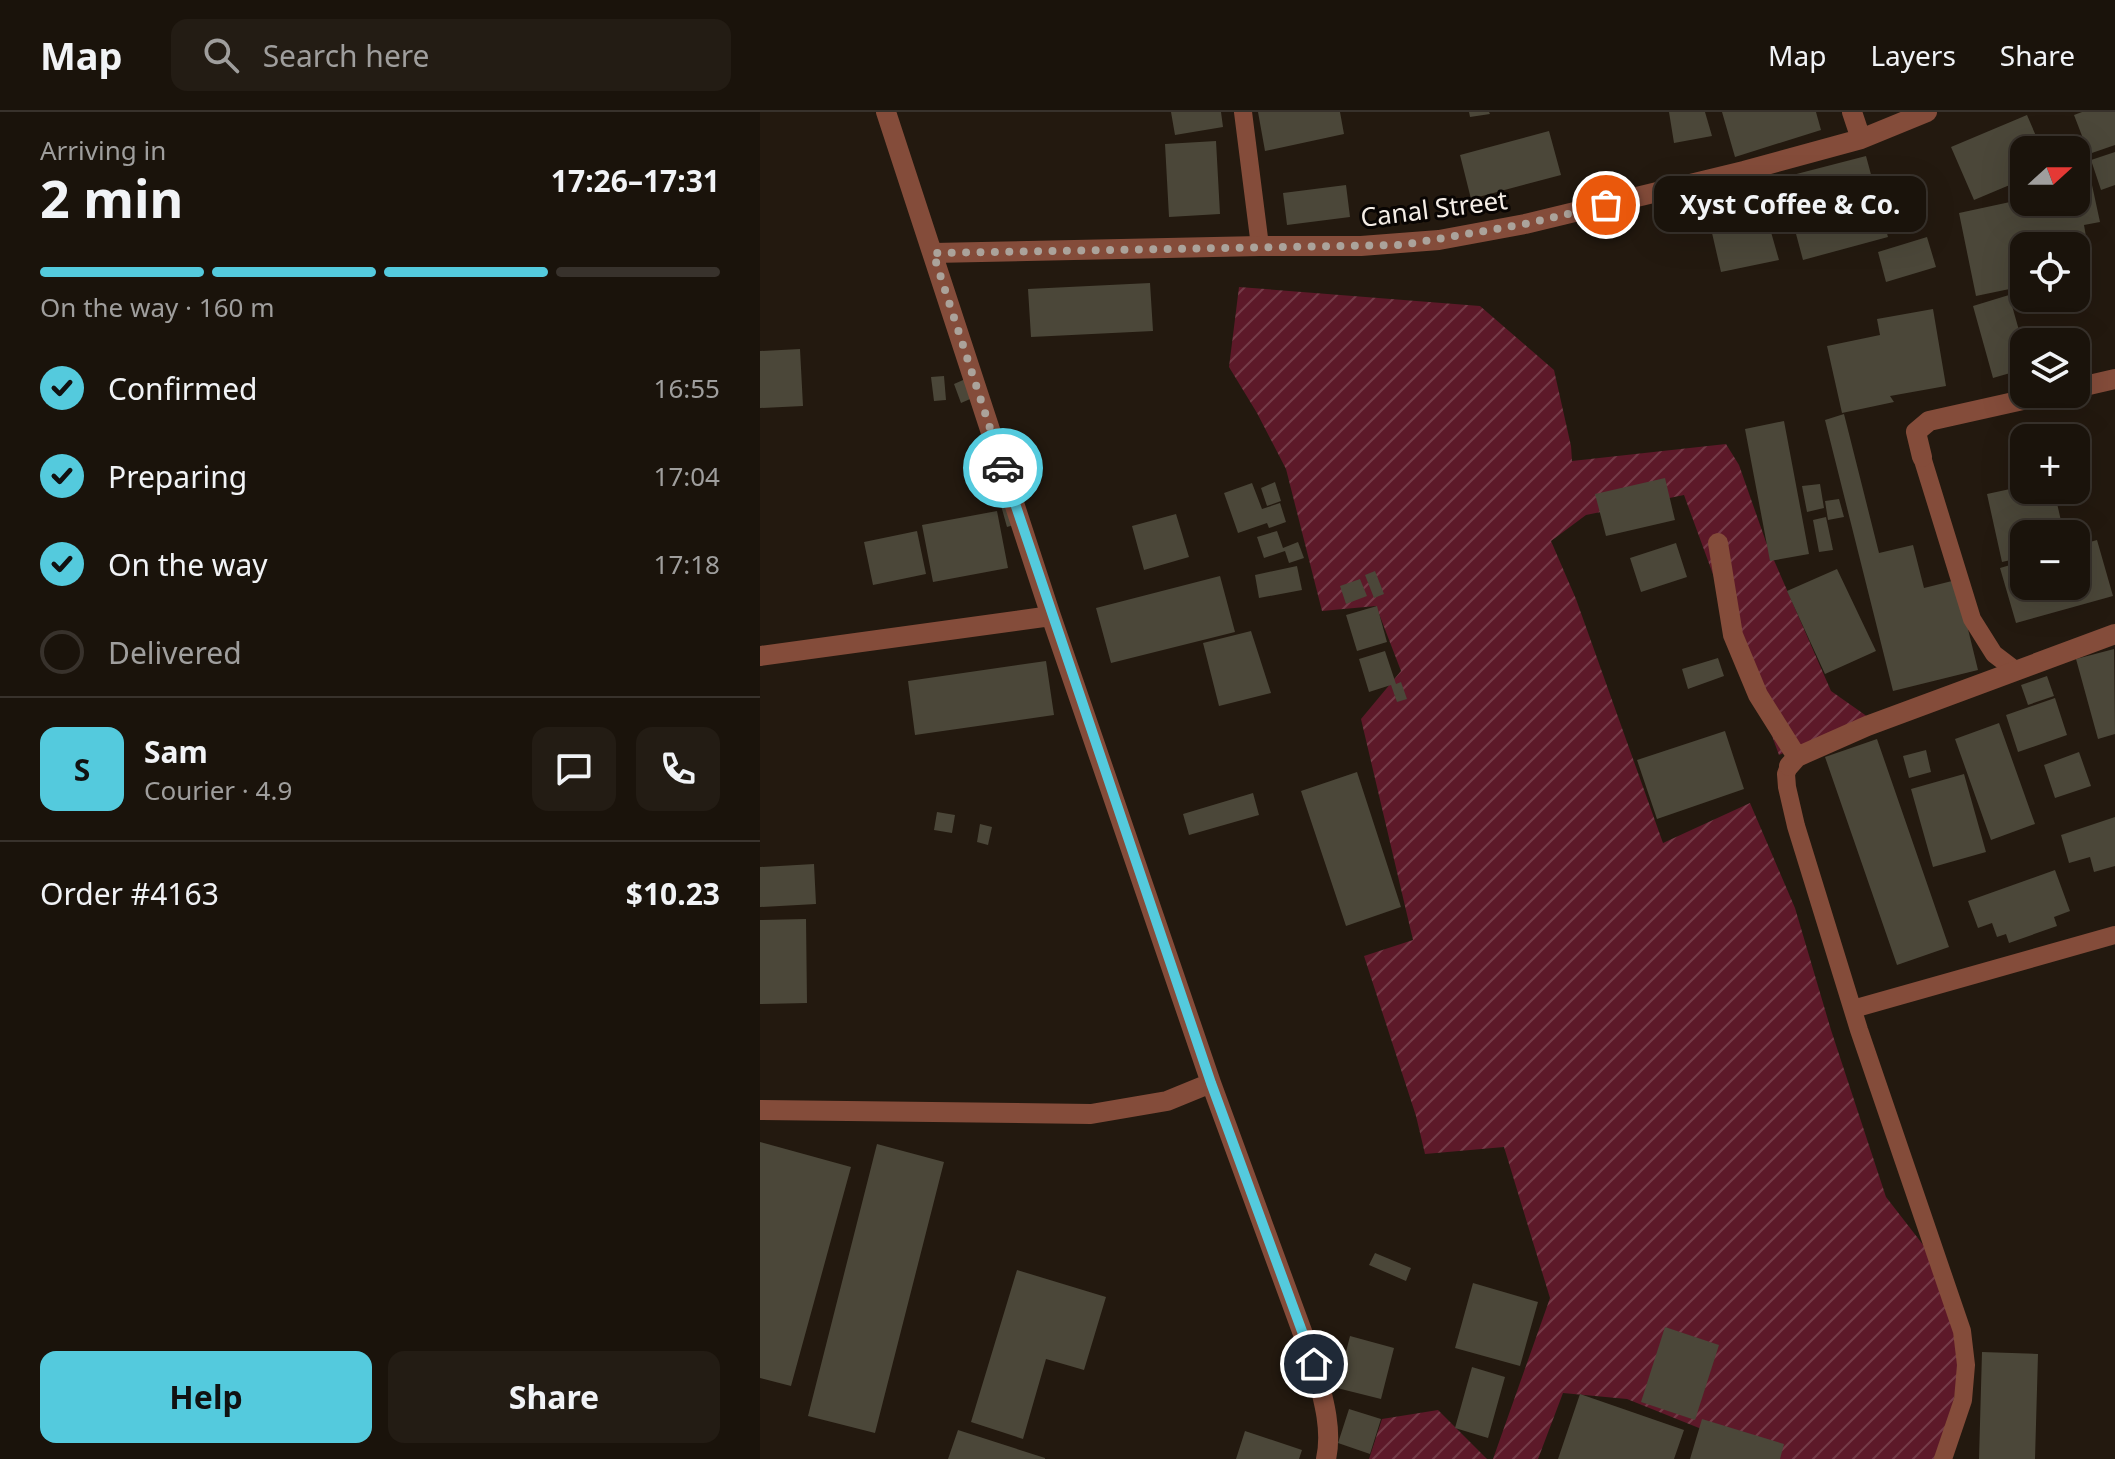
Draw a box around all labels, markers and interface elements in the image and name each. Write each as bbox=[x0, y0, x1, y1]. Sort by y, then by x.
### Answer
search box bbox=[171, 19, 731, 91]
text: Map bbox=[40, 29, 123, 81]
icon: search bbox=[199, 33, 243, 77]
text: Search here bbox=[263, 35, 430, 76]
text: Map bbox=[1768, 36, 1826, 74]
text: Layers bbox=[1870, 36, 1956, 74]
text: Share bbox=[2000, 36, 2075, 74]
text: Arriving in bbox=[40, 132, 166, 168]
north arrow bbox=[2010, 136, 2090, 216]
map controls bbox=[2010, 136, 2090, 600]
text: 17:26–17:31 bbox=[551, 160, 720, 201]
text: 2 min bbox=[40, 162, 183, 233]
pin bbox=[1572, 171, 1640, 239]
callout: Xyst Coffee & Co. bbox=[1654, 177, 1926, 233]
street label: Canal Street bbox=[1358, 181, 1509, 235]
icon: bag bbox=[1584, 183, 1628, 227]
text: Xyst Coffee & Co. bbox=[1680, 186, 1900, 222]
button: locate bbox=[2010, 232, 2090, 312]
text: On the way · 160 m bbox=[40, 289, 274, 325]
button: layers bbox=[2010, 328, 2090, 408]
icon: check bbox=[40, 366, 84, 410]
text: Confirmed bbox=[108, 368, 258, 409]
text: 16:55 bbox=[654, 370, 720, 406]
button: + bbox=[2010, 424, 2090, 504]
courier bbox=[963, 428, 1043, 508]
icon: car bbox=[981, 446, 1025, 490]
icon: check bbox=[40, 454, 84, 498]
text: Preparing bbox=[108, 456, 247, 497]
text: 17:04 bbox=[654, 458, 720, 494]
button: − bbox=[2010, 520, 2090, 600]
icon: check bbox=[40, 542, 84, 586]
text: On the way bbox=[108, 544, 268, 585]
text: 17:18 bbox=[654, 546, 720, 582]
text: Delivered bbox=[108, 632, 242, 673]
button: chat bbox=[532, 727, 616, 811]
button: phone bbox=[636, 727, 720, 811]
text: Sam bbox=[144, 731, 208, 772]
text: S bbox=[74, 749, 90, 790]
text: Courier · 4.9 bbox=[144, 772, 292, 808]
text: Order #4163 bbox=[40, 873, 219, 914]
text: $10.23 bbox=[626, 873, 720, 914]
pin bbox=[1280, 1330, 1348, 1398]
icon: home bbox=[1292, 1342, 1336, 1386]
button: Help bbox=[40, 1351, 372, 1443]
button: Share bbox=[388, 1351, 720, 1443]

